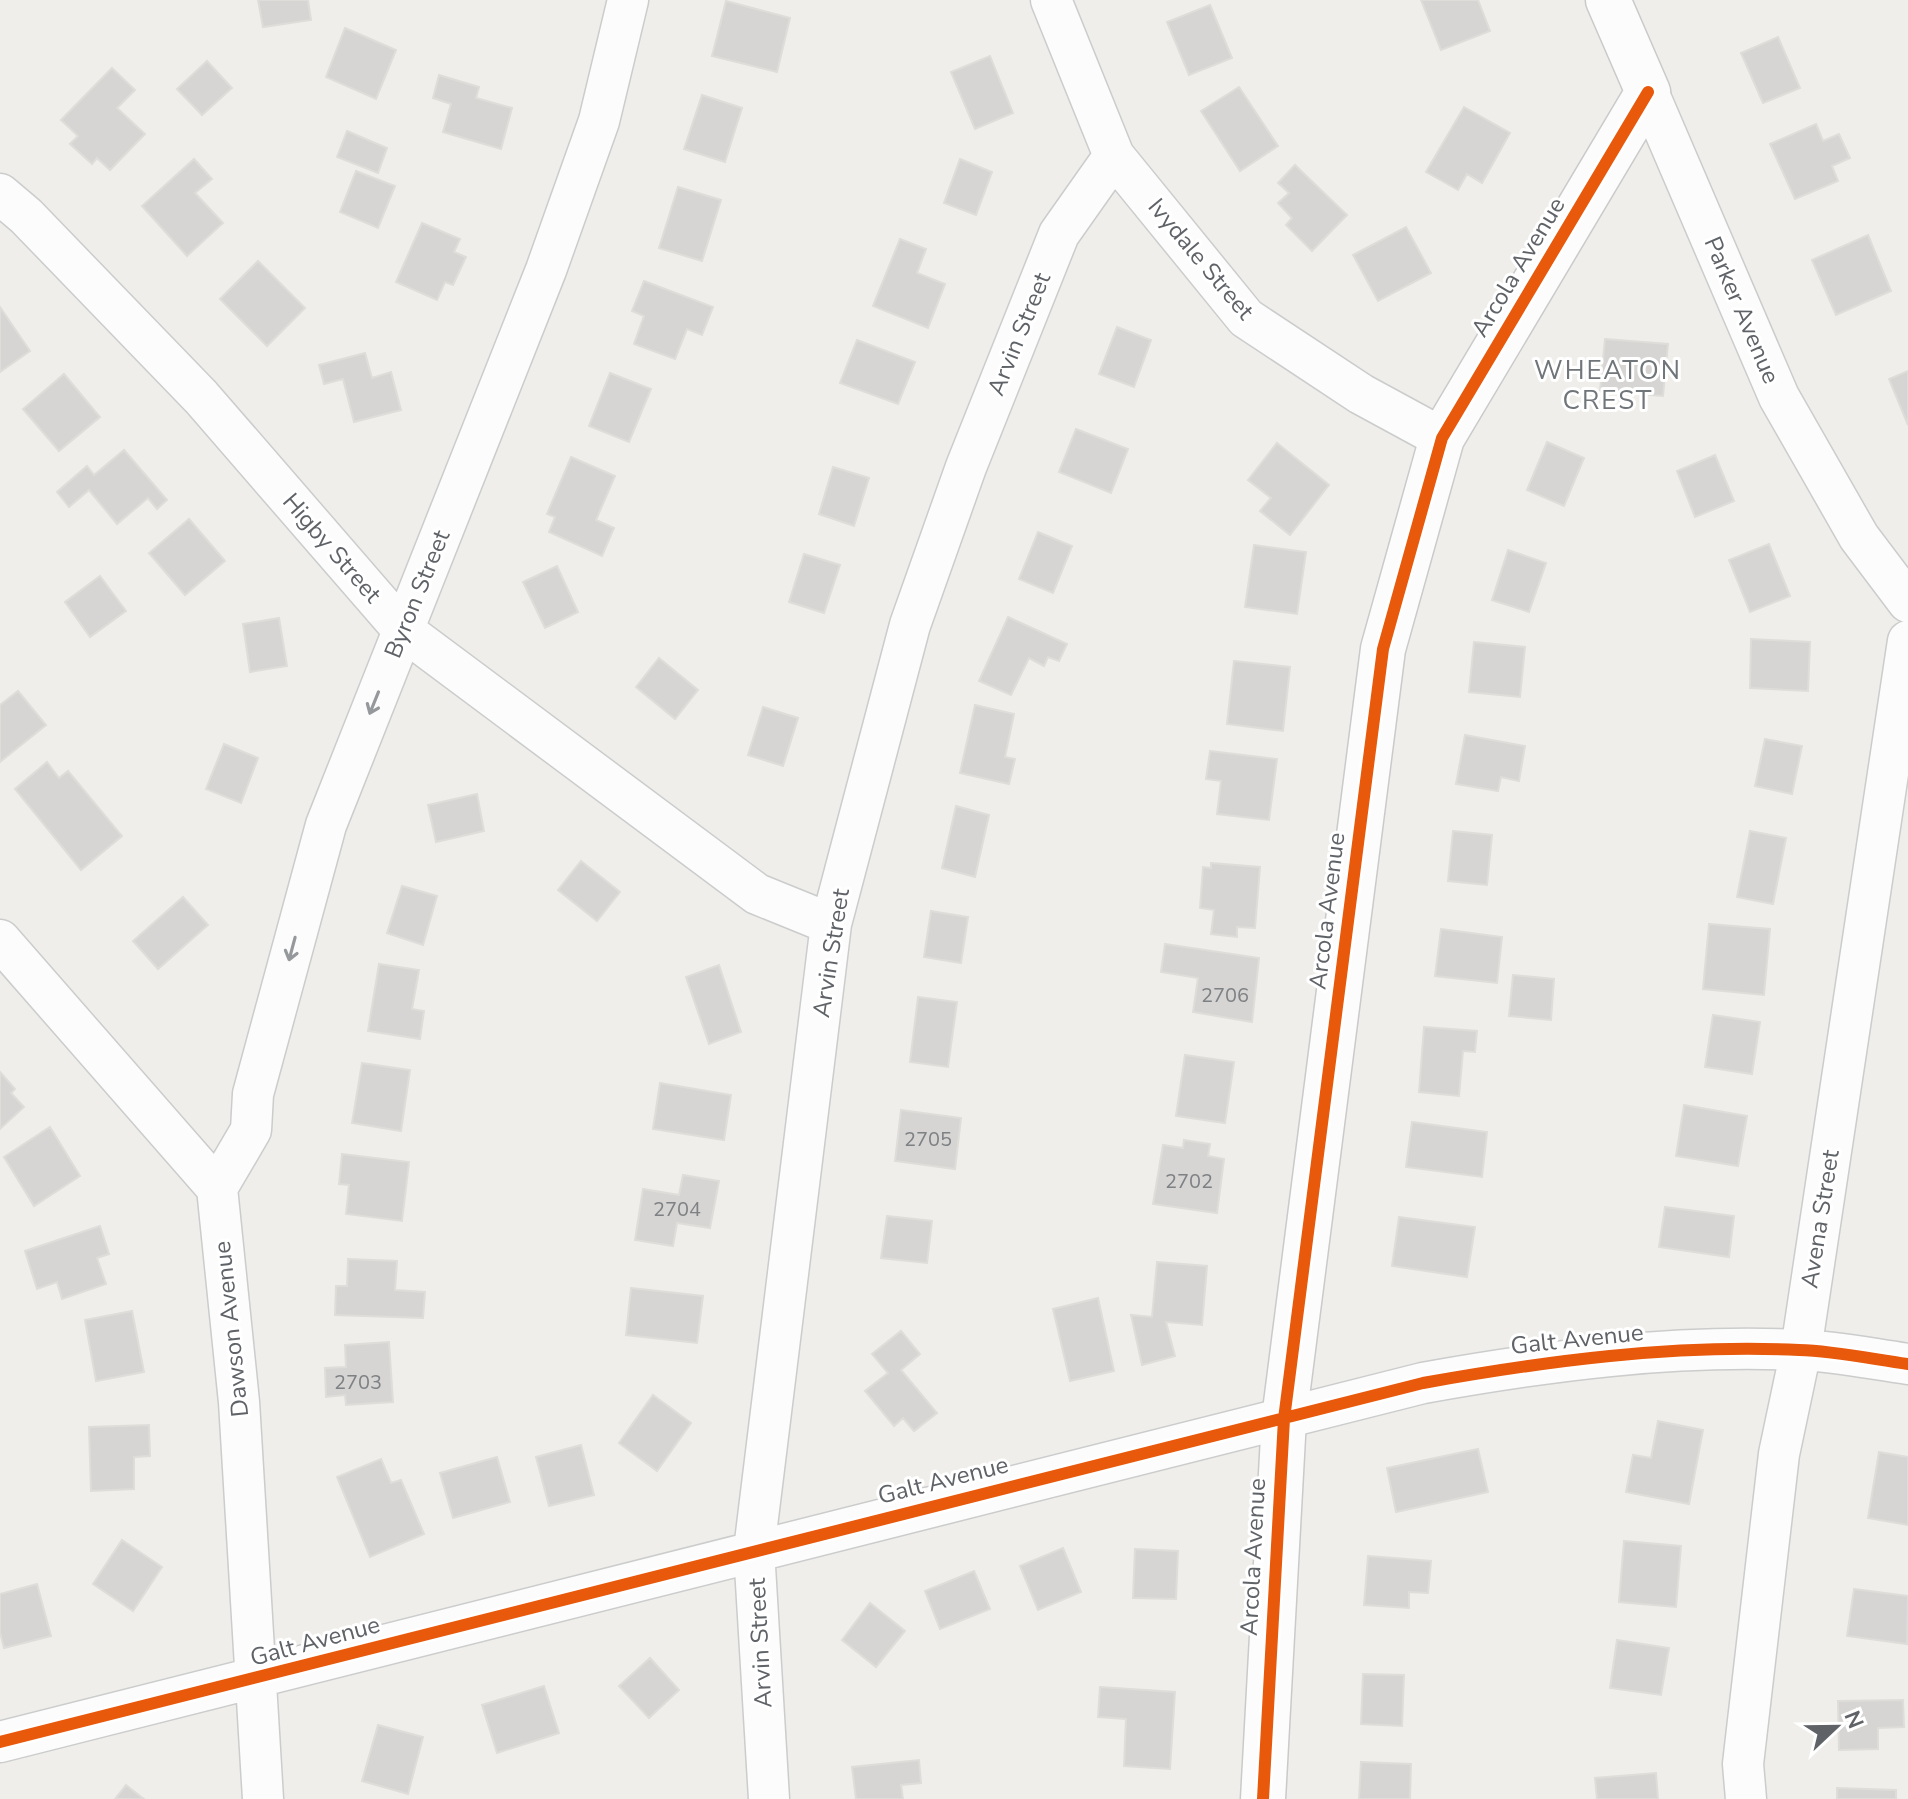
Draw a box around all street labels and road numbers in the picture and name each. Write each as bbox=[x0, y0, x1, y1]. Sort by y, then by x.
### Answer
street label: Arcola Avenue bbox=[1464, 191, 1572, 343]
street label: Ivydale Street bbox=[1141, 192, 1262, 327]
street label: Parker Avenue bbox=[1697, 232, 1787, 388]
street label: Arvin Street bbox=[980, 267, 1058, 400]
street label: Higby Street bbox=[275, 486, 389, 610]
street label: Byron Street bbox=[377, 525, 457, 663]
street label: Arcola Avenue bbox=[1302, 831, 1352, 991]
street label: Arvin Street bbox=[805, 886, 857, 1020]
street label: Avena Street bbox=[1793, 1147, 1847, 1291]
street label: Dawson Avenue bbox=[206, 1239, 256, 1419]
street label: Galt Avenue bbox=[1509, 1316, 1645, 1362]
street label: Galt Avenue bbox=[874, 1448, 1012, 1512]
street label: Arcola Avenue bbox=[1233, 1477, 1273, 1637]
street label: Arvin Street bbox=[741, 1577, 779, 1709]
street label: Galt Avenue bbox=[246, 1608, 384, 1674]

